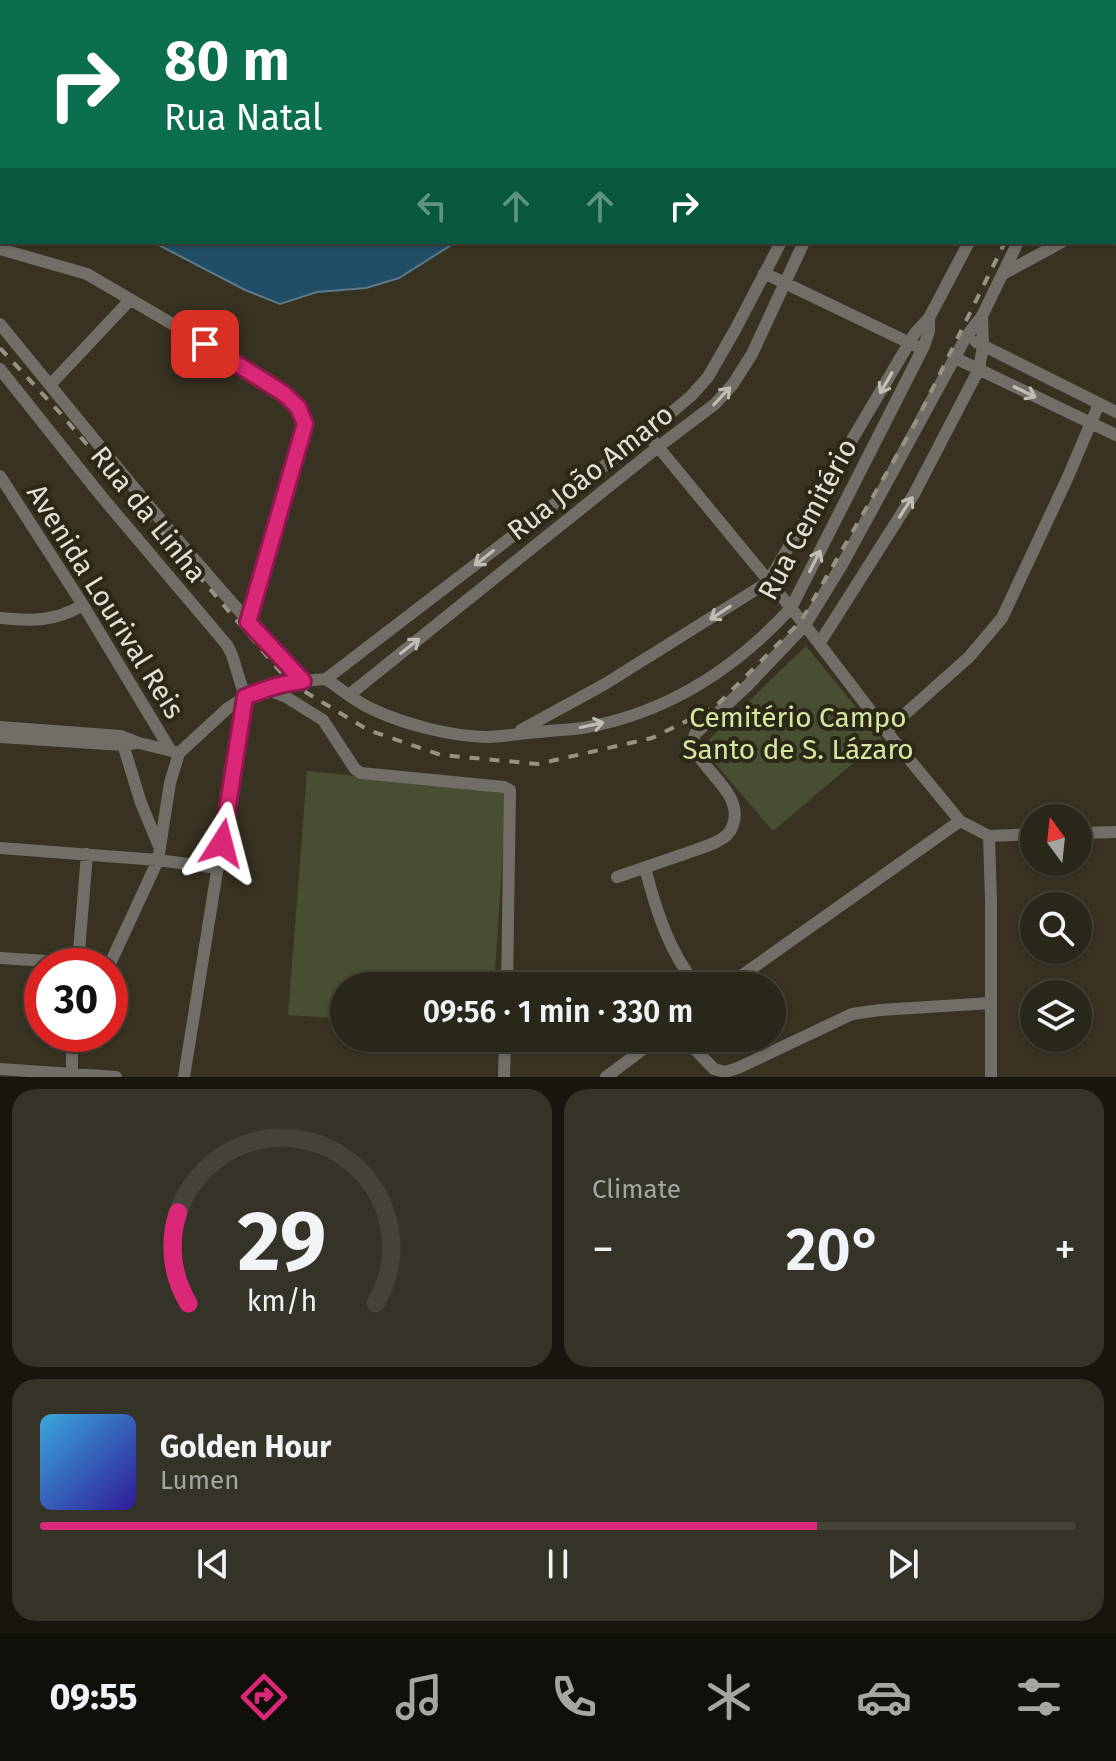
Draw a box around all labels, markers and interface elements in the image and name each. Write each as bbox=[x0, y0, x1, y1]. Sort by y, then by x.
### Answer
text: 80 m bbox=[164, 28, 290, 95]
icon: right bbox=[32, 32, 136, 136]
text: Rua Natal bbox=[164, 96, 323, 140]
icon: left bbox=[410, 184, 454, 228]
icon: ahead bbox=[494, 184, 538, 228]
icon: ahead bbox=[578, 184, 622, 228]
icon: right bbox=[662, 184, 706, 228]
pin bbox=[171, 310, 239, 378]
icon: arrive bbox=[183, 322, 227, 366]
one-way arrow bbox=[878, 371, 894, 394]
one-way arrow bbox=[1013, 385, 1037, 400]
one-way arrow bbox=[712, 386, 731, 406]
street label: Rua João Amaro bbox=[501, 397, 680, 547]
street label: Rua Cemitério bbox=[751, 433, 864, 606]
street label: Rua da Linha bbox=[84, 440, 213, 589]
street label: Avenida Lourival Reis bbox=[20, 478, 191, 724]
one-way arrow bbox=[897, 497, 914, 519]
one-way arrow bbox=[474, 549, 495, 567]
one-way arrow bbox=[808, 550, 824, 573]
one-way arrow bbox=[709, 605, 732, 621]
one-way arrow bbox=[399, 638, 420, 655]
park label: Cemitério Campo Santo de S. Lázaro bbox=[682, 701, 914, 766]
one-way arrow bbox=[579, 717, 605, 732]
position arrow bbox=[180, 801, 264, 885]
north arrow bbox=[1020, 804, 1092, 876]
map controls bbox=[1020, 804, 1092, 1052]
button: search bbox=[1020, 892, 1092, 964]
speed limit sign: 30 bbox=[24, 948, 128, 1052]
button: layers bbox=[1020, 980, 1092, 1052]
text: 09:56 · 1 min · 330 m bbox=[423, 994, 693, 1030]
text: Climate bbox=[592, 1174, 681, 1205]
text: 29 bbox=[238, 1192, 326, 1292]
text: 20° bbox=[786, 1214, 882, 1286]
text: − bbox=[592, 1223, 614, 1276]
text: + bbox=[1054, 1223, 1076, 1276]
text: km/h bbox=[247, 1284, 317, 1319]
text: Golden Hour bbox=[160, 1429, 331, 1465]
text: Lumen bbox=[160, 1465, 239, 1496]
icon: previous bbox=[191, 1542, 235, 1586]
icon: pause bbox=[536, 1542, 580, 1586]
icon: next bbox=[881, 1542, 925, 1586]
icon: directions bbox=[236, 1669, 292, 1725]
icon: music bbox=[391, 1669, 447, 1725]
icon: phone bbox=[546, 1669, 602, 1725]
icon: climate bbox=[701, 1669, 757, 1725]
icon: car bbox=[856, 1669, 912, 1725]
icon: filters bbox=[1011, 1669, 1067, 1725]
text: 09:55 bbox=[49, 1675, 138, 1719]

